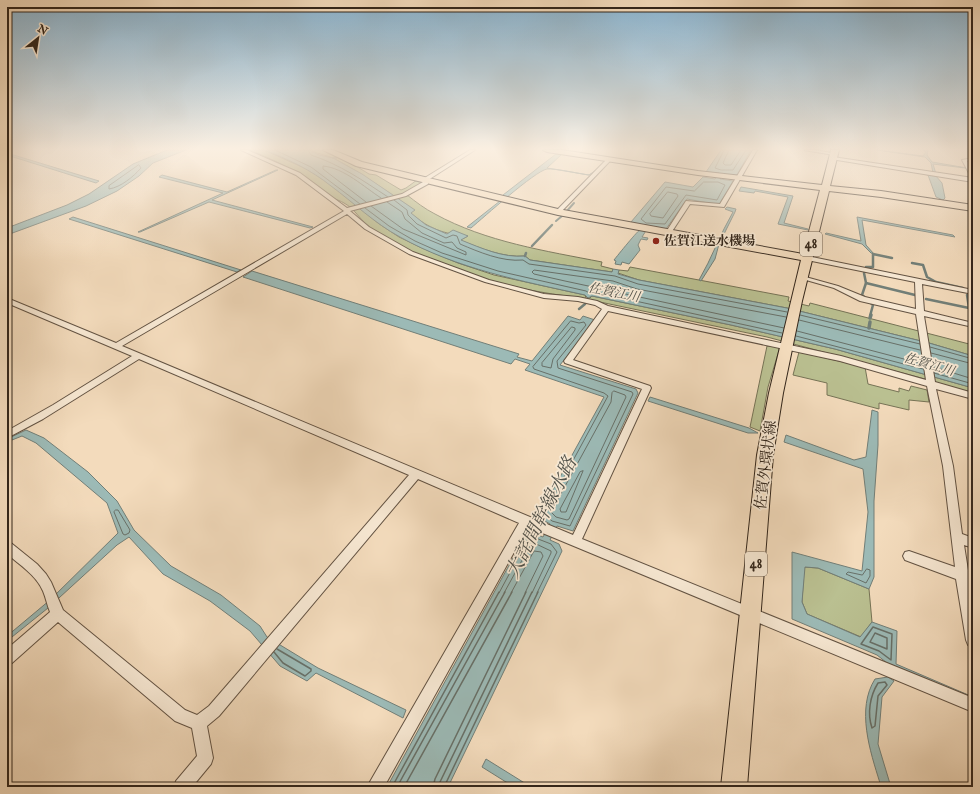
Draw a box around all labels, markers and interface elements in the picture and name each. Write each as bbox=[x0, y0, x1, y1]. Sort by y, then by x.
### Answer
north arrow bbox=[18, 18, 58, 58]
text: N bbox=[34, 21, 51, 39]
road number: 48 bbox=[800, 232, 822, 256]
place label: 佐賀江送水機場 bbox=[664, 233, 755, 250]
marker: 佐賀江送水機場 bbox=[651, 236, 661, 246]
water label: 佐賀江川 bbox=[587, 280, 643, 307]
water label: 佐賀江川 bbox=[902, 350, 958, 381]
street label: 佐賀外環状線 bbox=[751, 419, 781, 511]
water label: 大詫間幹線水路 bbox=[501, 452, 584, 583]
road number: 48 bbox=[745, 552, 767, 576]

